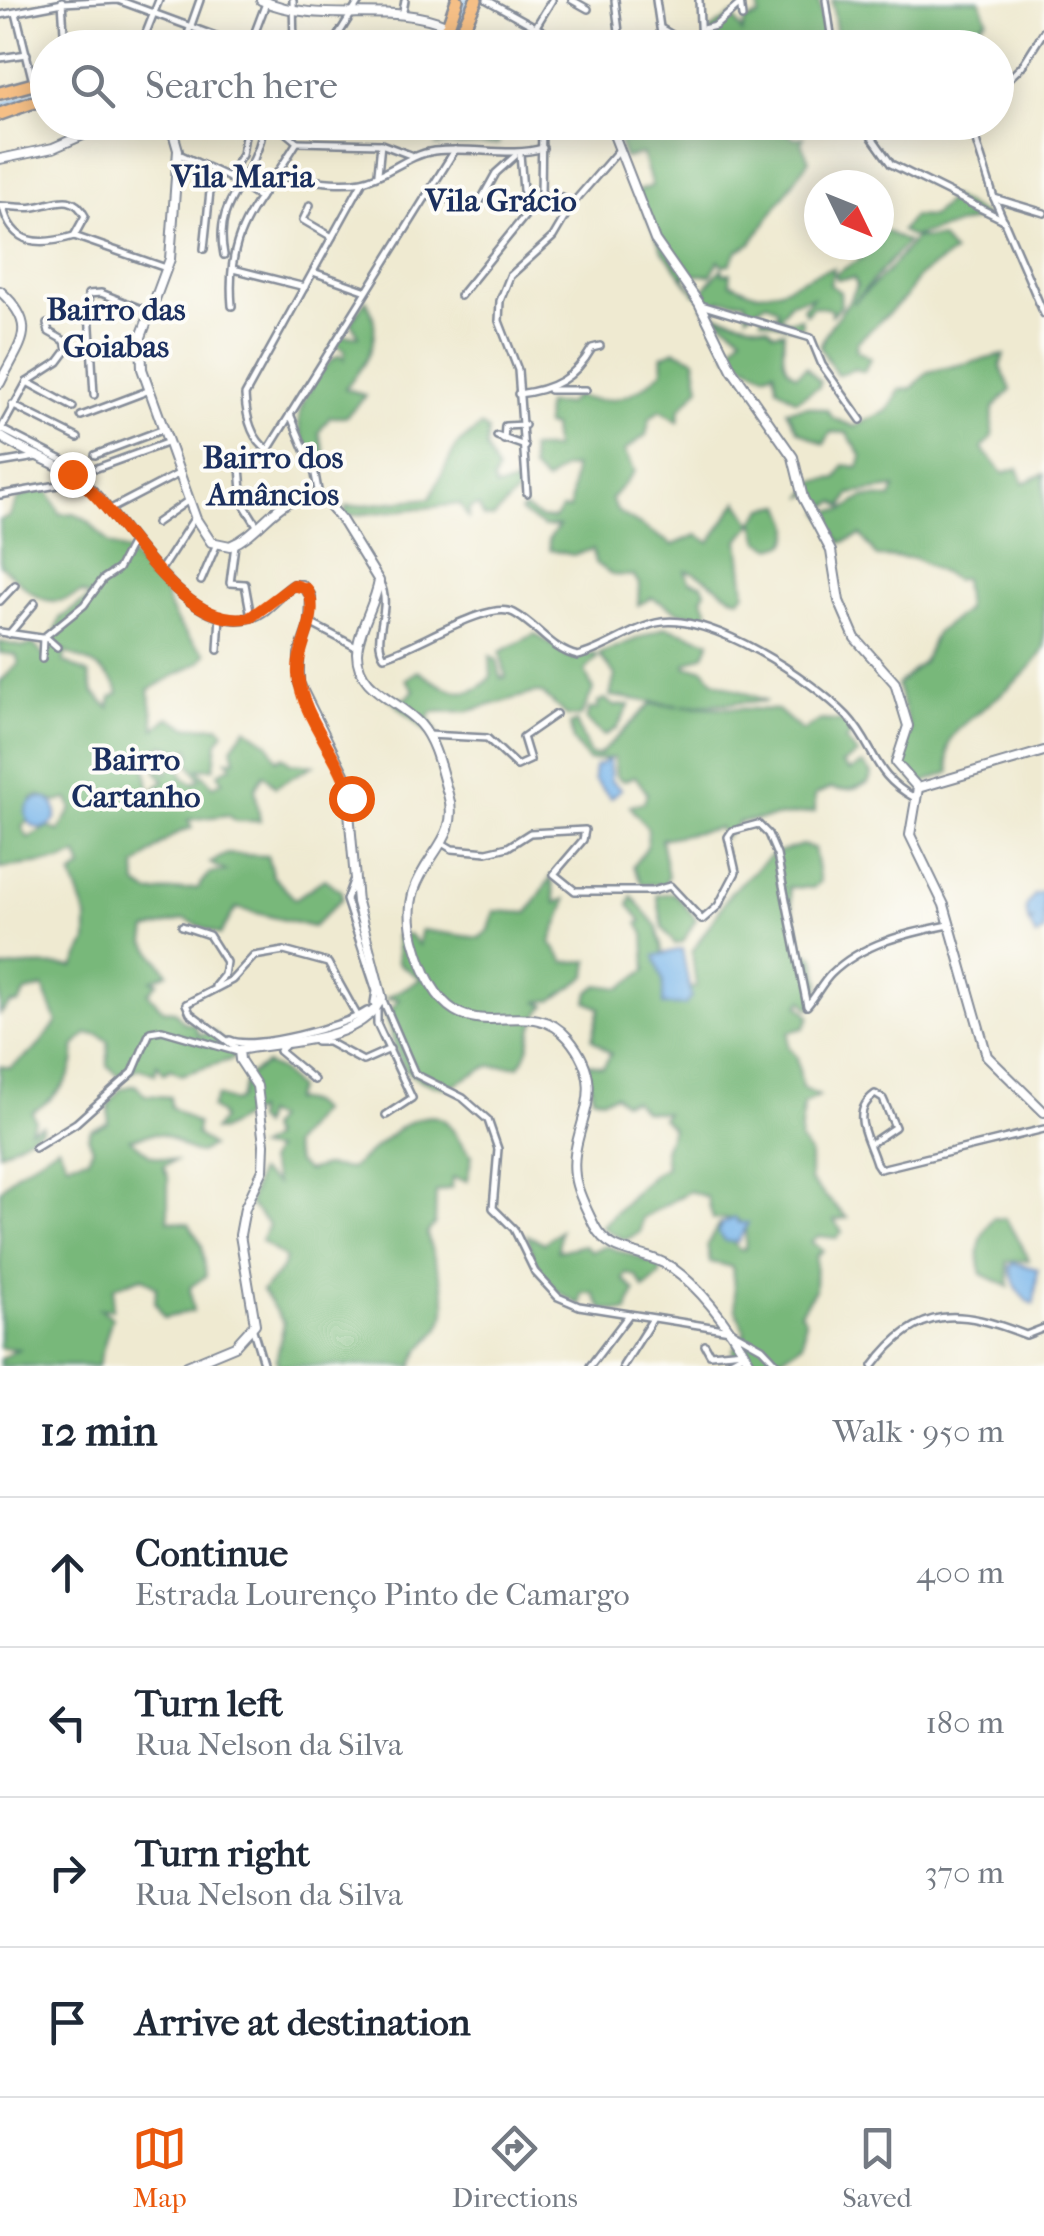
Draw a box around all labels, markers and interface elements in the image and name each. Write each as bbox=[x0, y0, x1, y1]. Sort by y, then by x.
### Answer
search box bbox=[30, 30, 1014, 140]
icon: search bbox=[65, 58, 120, 113]
text: Search here bbox=[145, 63, 338, 108]
district label: Vila Maria bbox=[171, 158, 316, 195]
north arrow bbox=[804, 170, 894, 260]
district label: Vila Grácio bbox=[424, 182, 577, 219]
district label: Bairro das Goiabas bbox=[46, 291, 186, 365]
district label: Bairro dos Amâncios bbox=[203, 439, 344, 513]
route end bbox=[50, 452, 96, 498]
district label: Bairro Cartanho bbox=[72, 741, 200, 815]
route start bbox=[329, 776, 375, 822]
text: 12 min bbox=[40, 1407, 157, 1456]
text: Walk · 950 m bbox=[833, 1413, 1004, 1450]
text: Continue bbox=[135, 1531, 288, 1576]
icon: ahead bbox=[40, 1545, 95, 1600]
text: 400 m bbox=[916, 1554, 1004, 1591]
text: Estrada Lourenço Pinto de Camargo bbox=[135, 1576, 630, 1613]
text: Turn left bbox=[135, 1681, 283, 1726]
icon: left bbox=[40, 1695, 95, 1750]
text: 180 m bbox=[925, 1704, 1004, 1741]
text: Rua Nelson da Silva bbox=[135, 1726, 403, 1763]
text: Turn right bbox=[135, 1831, 310, 1876]
icon: right bbox=[40, 1845, 95, 1900]
text: 370 m bbox=[924, 1854, 1004, 1891]
text: Rua Nelson da Silva bbox=[135, 1876, 403, 1913]
icon: arrive bbox=[40, 1995, 95, 2050]
text: Arrive at destination bbox=[135, 2000, 471, 2045]
tab: Map bbox=[132, 2121, 187, 2214]
tab: Directions bbox=[452, 2121, 578, 2214]
tab: Saved bbox=[842, 2121, 912, 2214]

